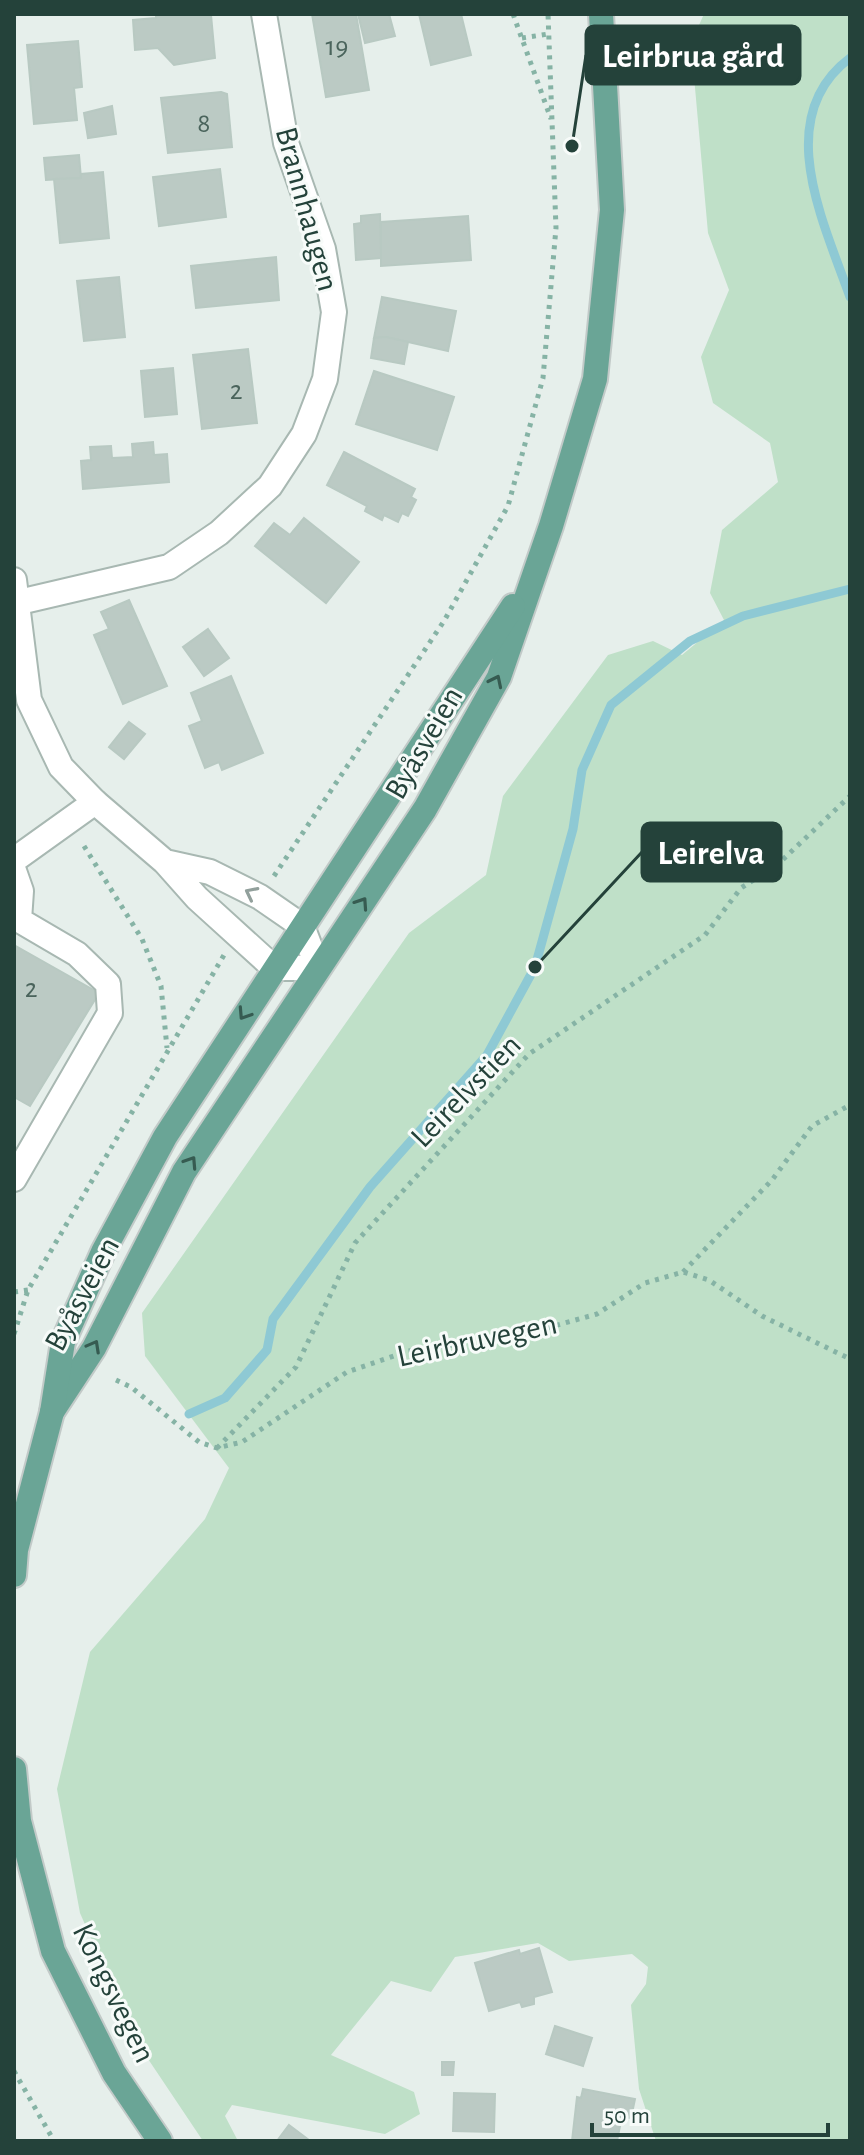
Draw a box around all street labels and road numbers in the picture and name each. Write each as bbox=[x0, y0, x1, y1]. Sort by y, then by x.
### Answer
street label: Brannhaugen bbox=[270, 123, 344, 295]
street label: Byåsveien bbox=[379, 681, 469, 805]
street label: Leirelvstien bbox=[405, 1028, 527, 1154]
street label: Byåsveien bbox=[39, 1232, 125, 1356]
street label: Leirbruvegen bbox=[394, 1307, 560, 1373]
street label: Kongsvegen bbox=[67, 1918, 161, 2068]

